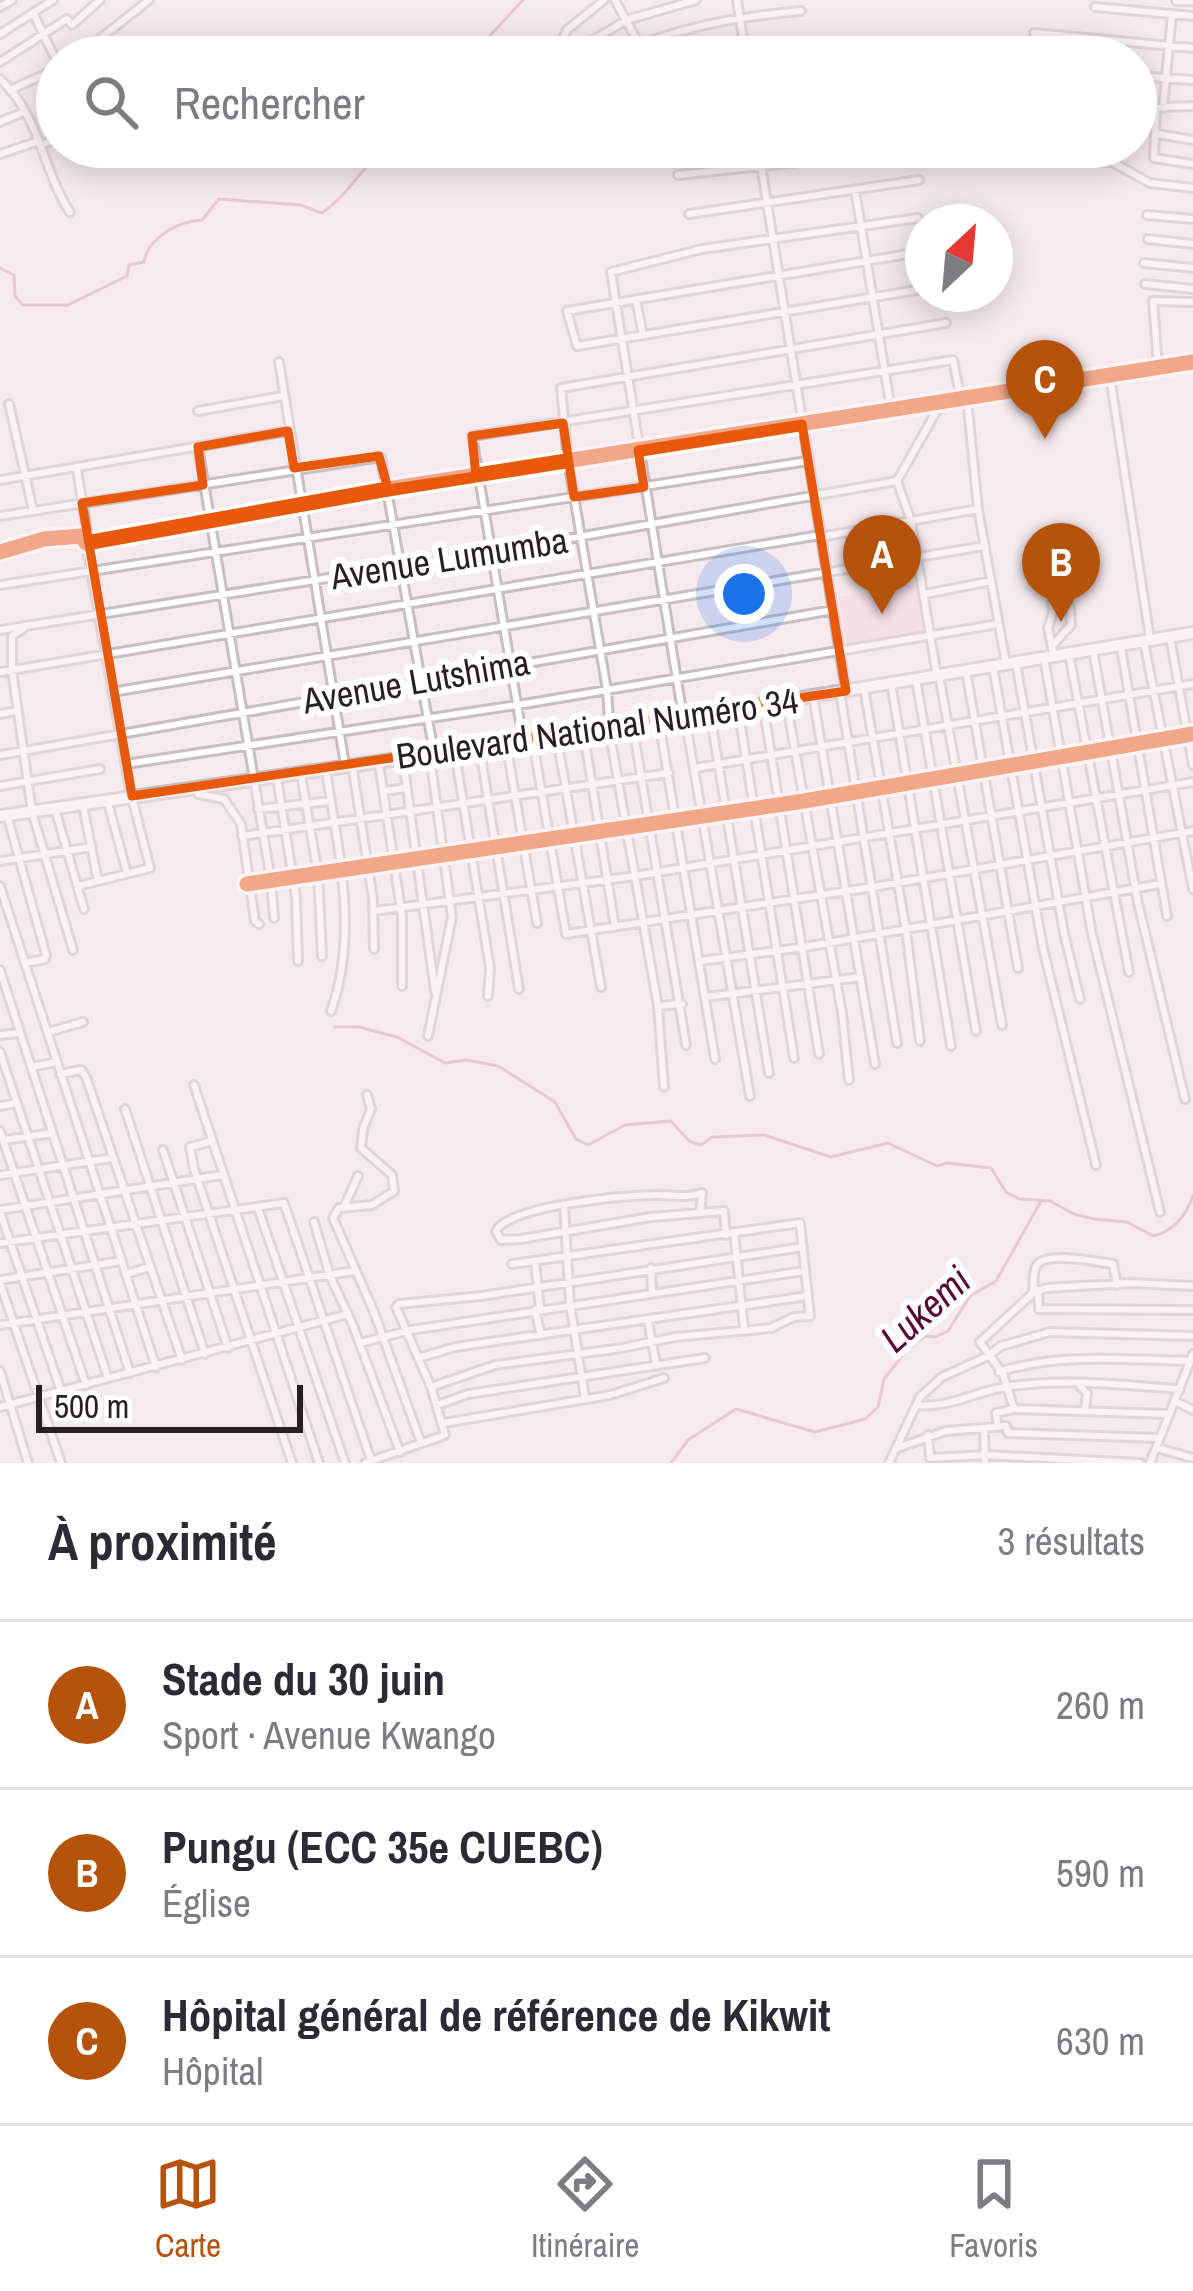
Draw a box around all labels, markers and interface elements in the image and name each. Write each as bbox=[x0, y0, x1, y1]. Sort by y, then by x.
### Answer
search box bbox=[36, 36, 1157, 168]
icon: search bbox=[78, 69, 144, 135]
text: Rechercher bbox=[174, 72, 365, 133]
north arrow bbox=[905, 204, 1013, 312]
pin: C bbox=[1006, 340, 1084, 439]
pin: A bbox=[843, 515, 921, 614]
street label: Avenue Lumumba bbox=[326, 516, 571, 601]
pin: B bbox=[1022, 523, 1100, 622]
your location bbox=[714, 564, 774, 624]
street label: Avenue Lutshima bbox=[298, 637, 533, 725]
street label: Boulevard National Numéro 34 bbox=[393, 676, 801, 780]
water label: Lukemi bbox=[869, 1255, 981, 1363]
scale bar bbox=[36, 1379, 303, 1432]
text: 500 m bbox=[54, 1384, 129, 1428]
text: À proximité bbox=[48, 1507, 277, 1576]
text: 3 résultats bbox=[997, 1515, 1145, 1567]
text: Stade du 30 juin bbox=[162, 1648, 445, 1709]
text: A bbox=[75, 1679, 99, 1731]
text: 260 m bbox=[1056, 1679, 1145, 1731]
text: Sport · Avenue Kwango bbox=[162, 1709, 496, 1761]
text: Pungu (ECC 35e CUEBC) bbox=[162, 1816, 603, 1877]
text: B bbox=[75, 1847, 99, 1899]
text: 590 m bbox=[1056, 1847, 1145, 1899]
text: Église bbox=[162, 1877, 251, 1929]
text: Hôpital général de référence de Kikwit bbox=[162, 1984, 831, 2045]
text: C bbox=[75, 2015, 99, 2067]
text: 630 m bbox=[1056, 2015, 1145, 2067]
text: Hôpital bbox=[162, 2045, 263, 2097]
tab: Carte bbox=[155, 2151, 221, 2267]
tab: Itinéraire bbox=[531, 2151, 639, 2267]
tab: Favoris bbox=[949, 2151, 1038, 2267]

